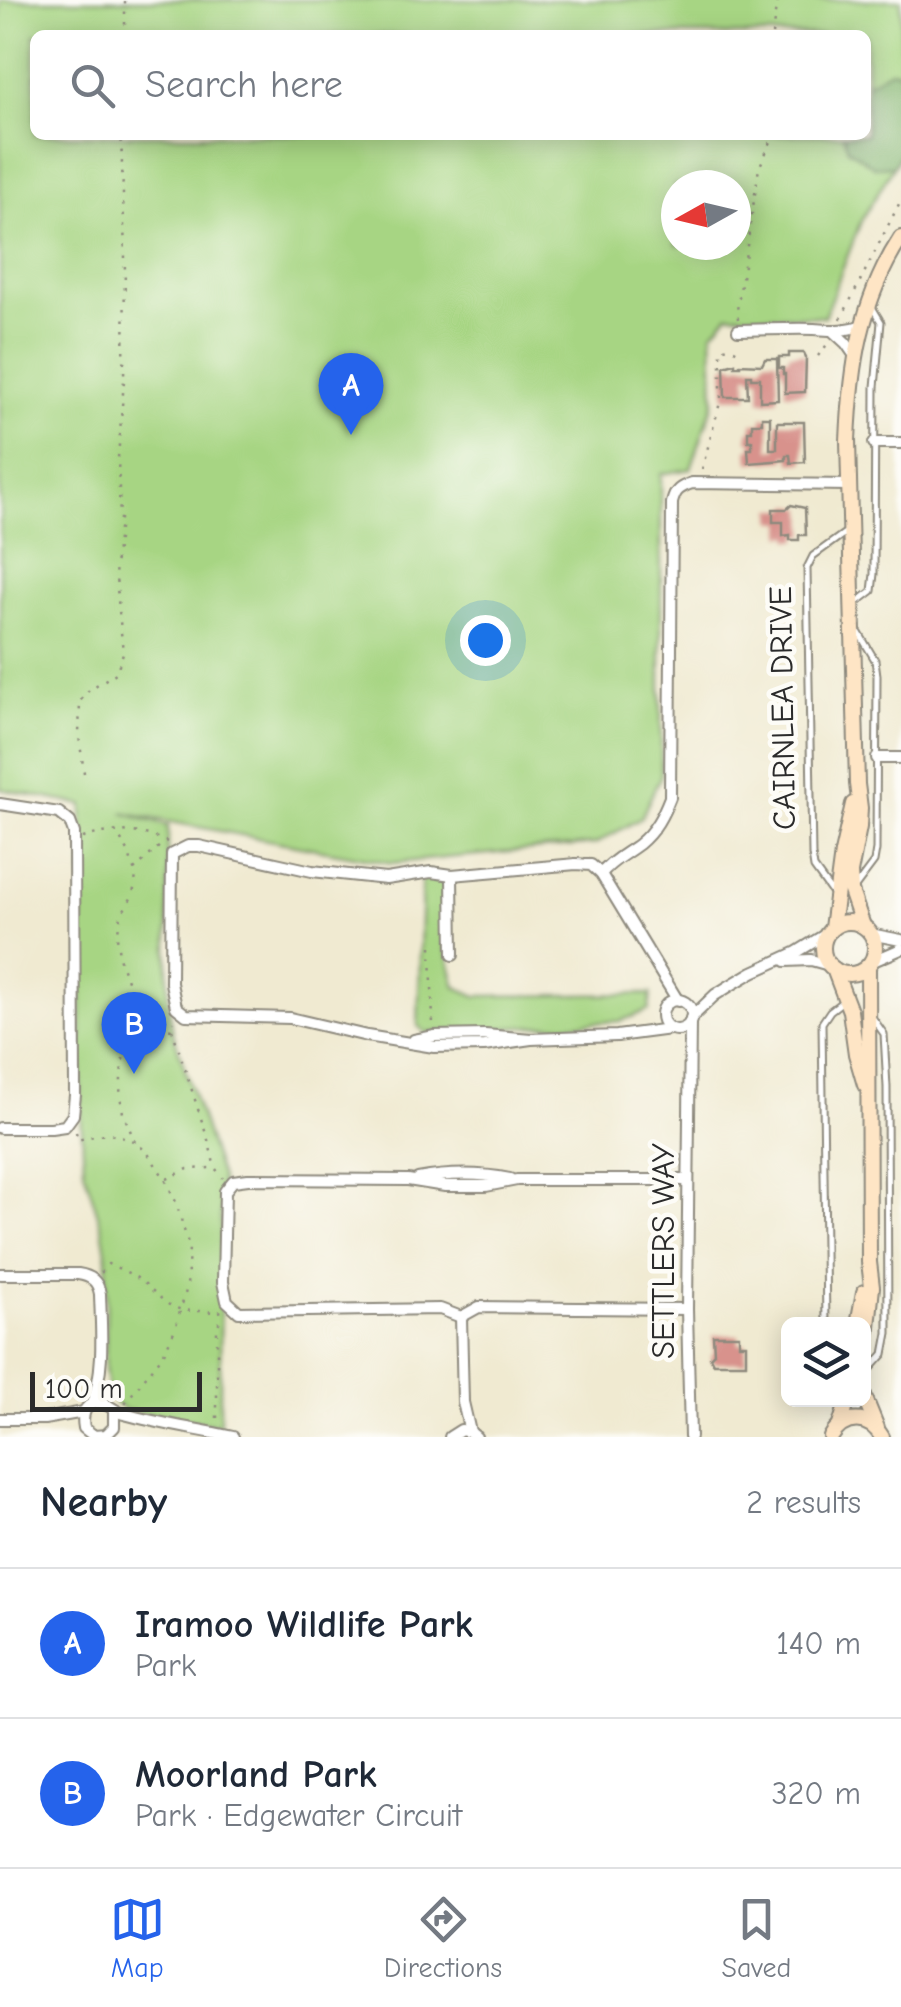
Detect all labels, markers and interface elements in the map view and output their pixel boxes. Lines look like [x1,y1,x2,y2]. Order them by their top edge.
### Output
search box [30,30,871,140]
icon: search [65,58,120,113]
text: Search here [145,63,343,107]
north arrow [661,170,751,260]
pin: A [318,352,384,435]
street label: CAIRNLEA DRIVE [762,586,803,830]
your location [460,615,511,666]
pin: B [102,992,166,1074]
street label: SETTLERS WAY [645,1143,682,1359]
map controls [781,1317,871,1407]
button: layers [781,1317,871,1407]
scale bar [30,1367,202,1412]
text: 100 m [45,1373,123,1405]
text: Nearby [40,1478,167,1527]
text: 2 results [746,1484,861,1521]
text: Iramoo Wildlife Park [135,1603,473,1647]
text: A [64,1625,81,1662]
text: 140 m [776,1625,861,1662]
text: Park [135,1647,196,1684]
text: Moorland Park [135,1753,377,1797]
text: B [63,1775,82,1812]
text: 320 m [771,1775,861,1812]
text: Park · Edgewater Circuit [135,1797,462,1834]
tab: Map [110,1892,165,1984]
tab: Directions [384,1892,502,1984]
tab: Saved [721,1892,791,1984]

